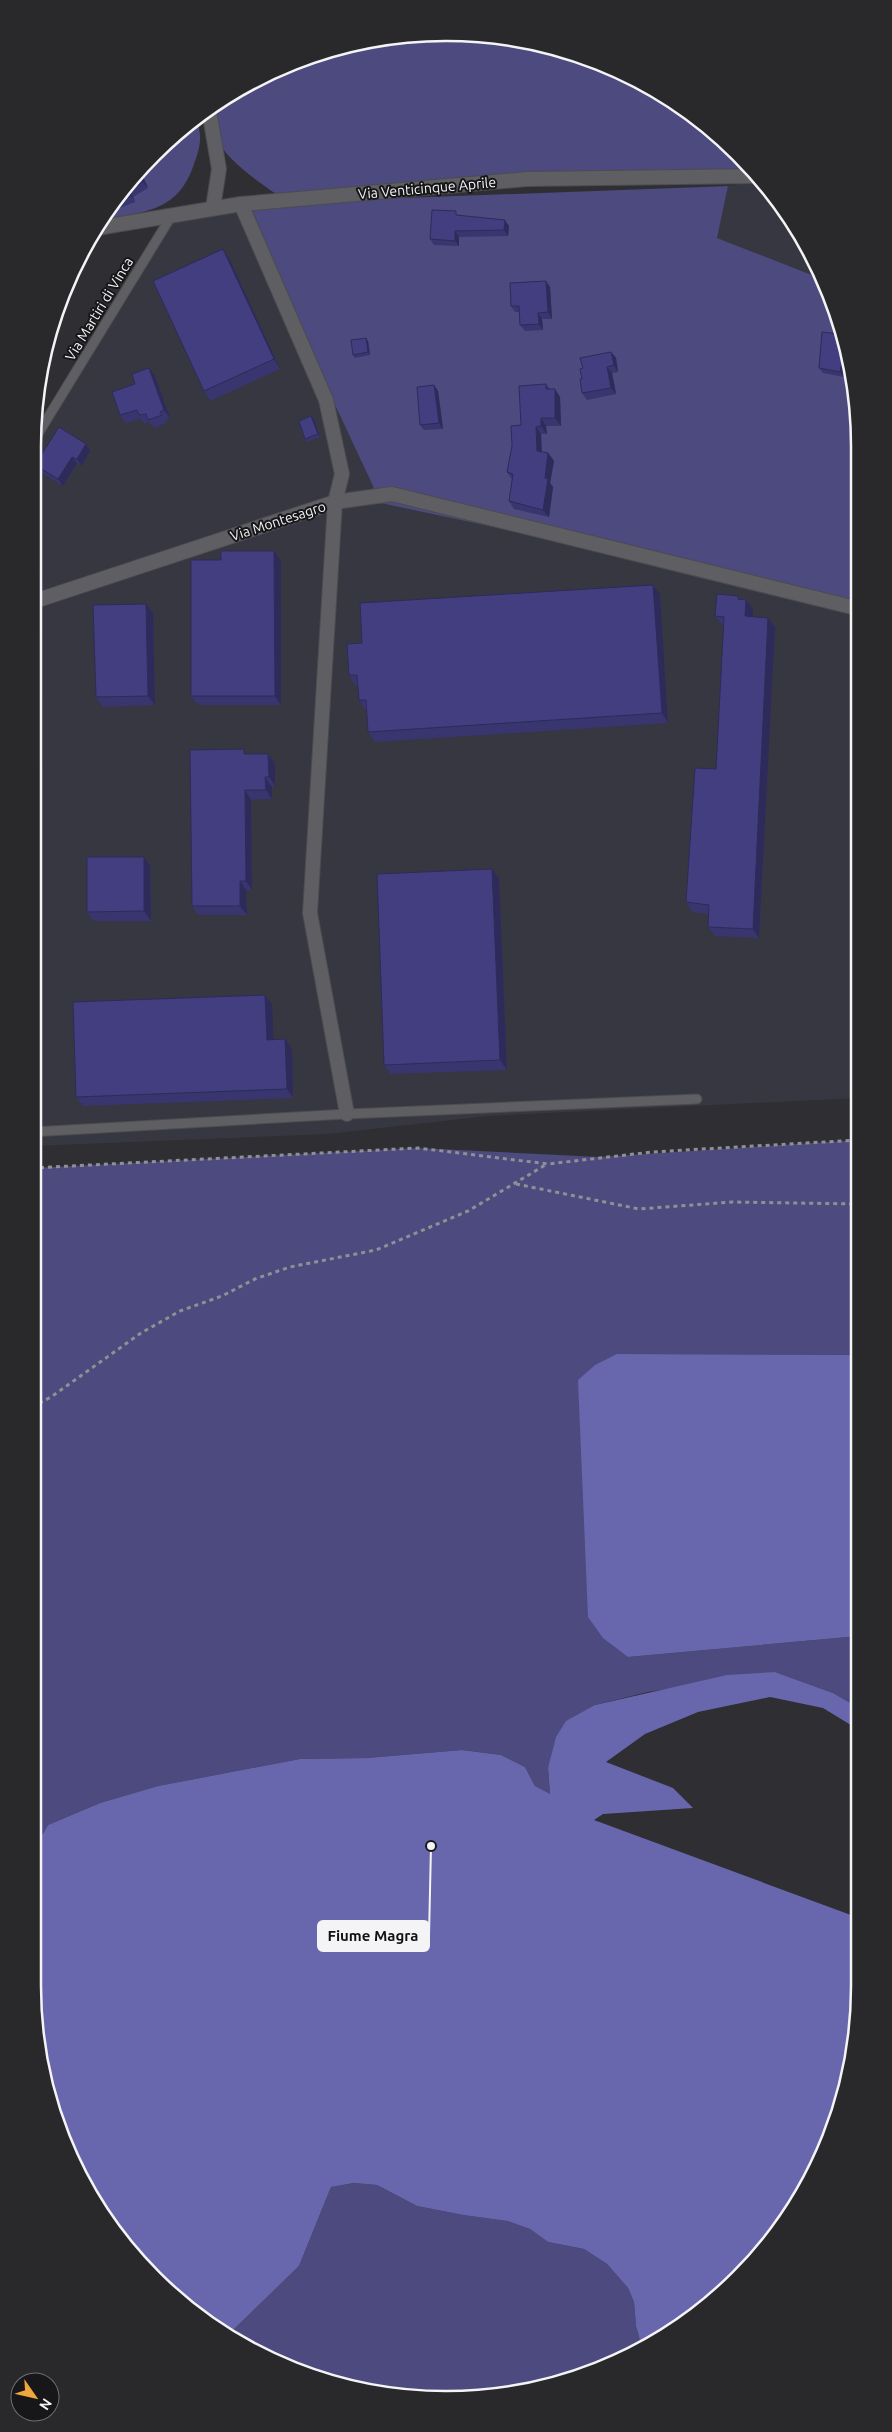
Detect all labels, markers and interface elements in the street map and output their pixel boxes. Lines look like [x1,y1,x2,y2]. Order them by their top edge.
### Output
street label: Via Venticinque Aprile [357,174,497,202]
street label: Via Martiri di Vinca [62,254,136,364]
street label: Via Montesagro [228,498,328,544]
callout: Fiume Magra [318,1921,429,1951]
text: Fiume Magra [327,1927,419,1944]
north arrow [10,2372,60,2422]
text: N [36,2395,55,2413]

